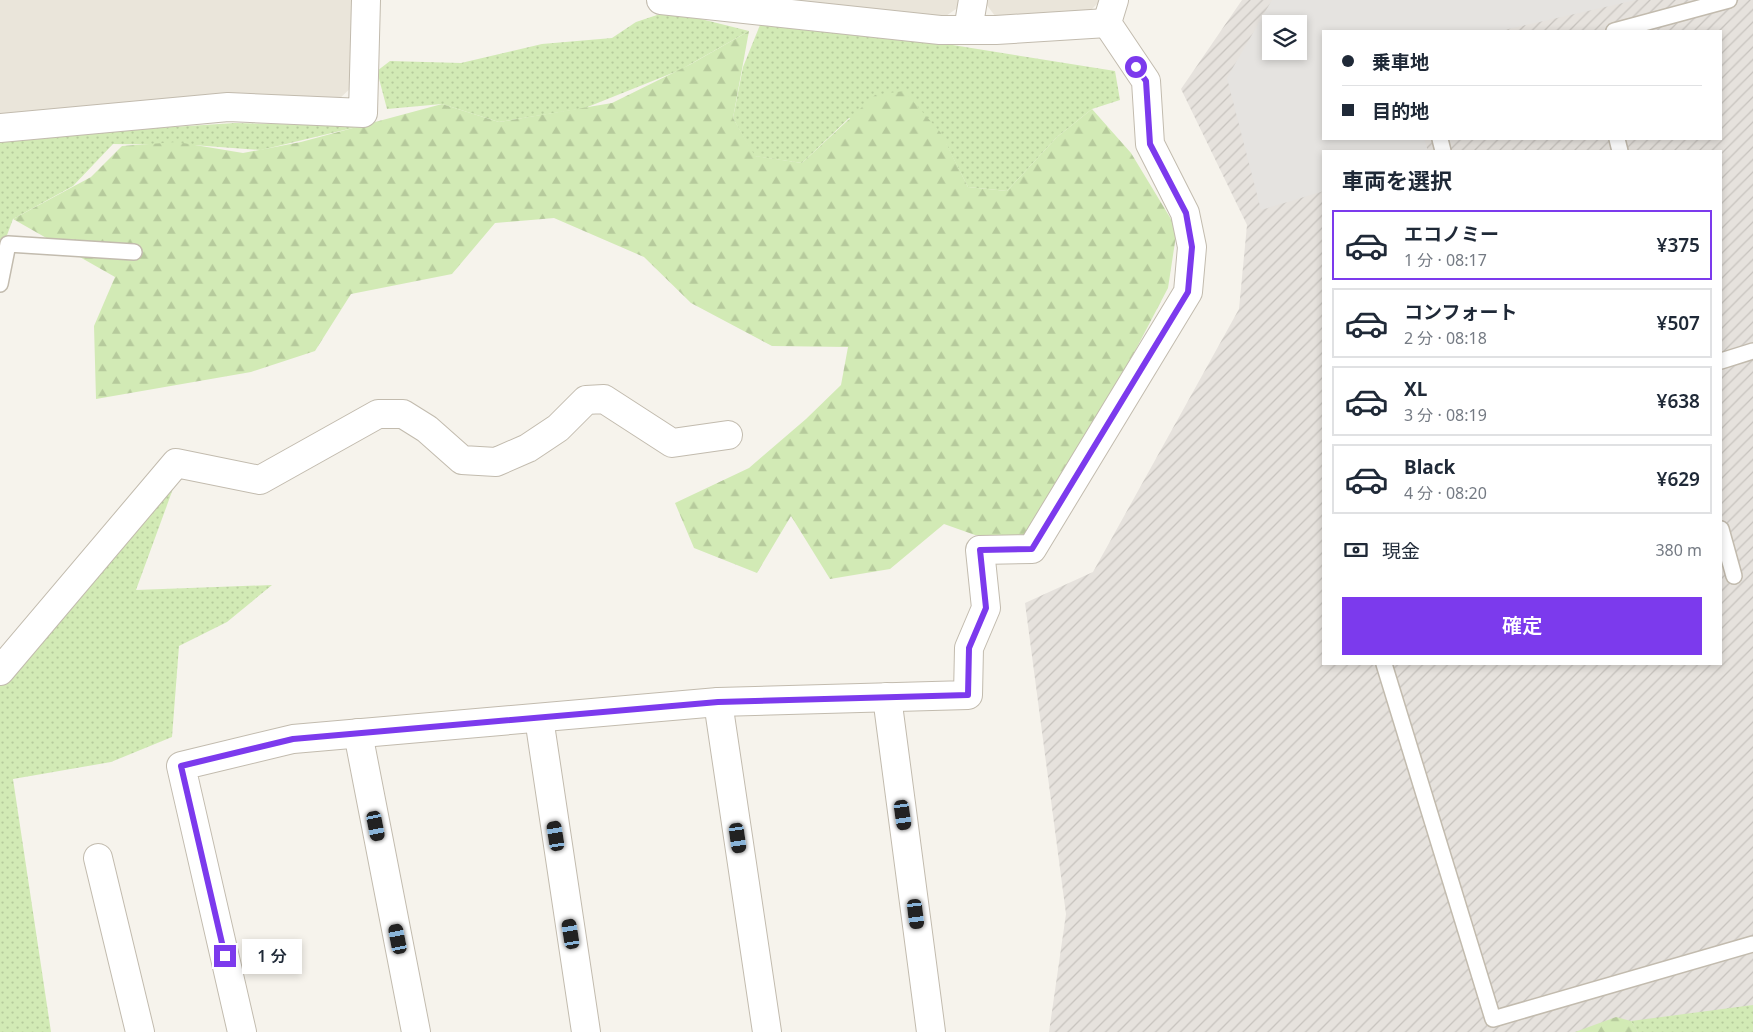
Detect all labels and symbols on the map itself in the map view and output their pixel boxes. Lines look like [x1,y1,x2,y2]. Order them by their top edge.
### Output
route start [1125,56,1147,78]
car [893,799,912,831]
car [365,810,386,842]
car [546,820,565,852]
car [728,822,747,854]
car [906,898,925,930]
car [561,918,580,950]
car [387,923,408,955]
callout: 1 分 [242,938,302,974]
route end [214,945,236,967]

